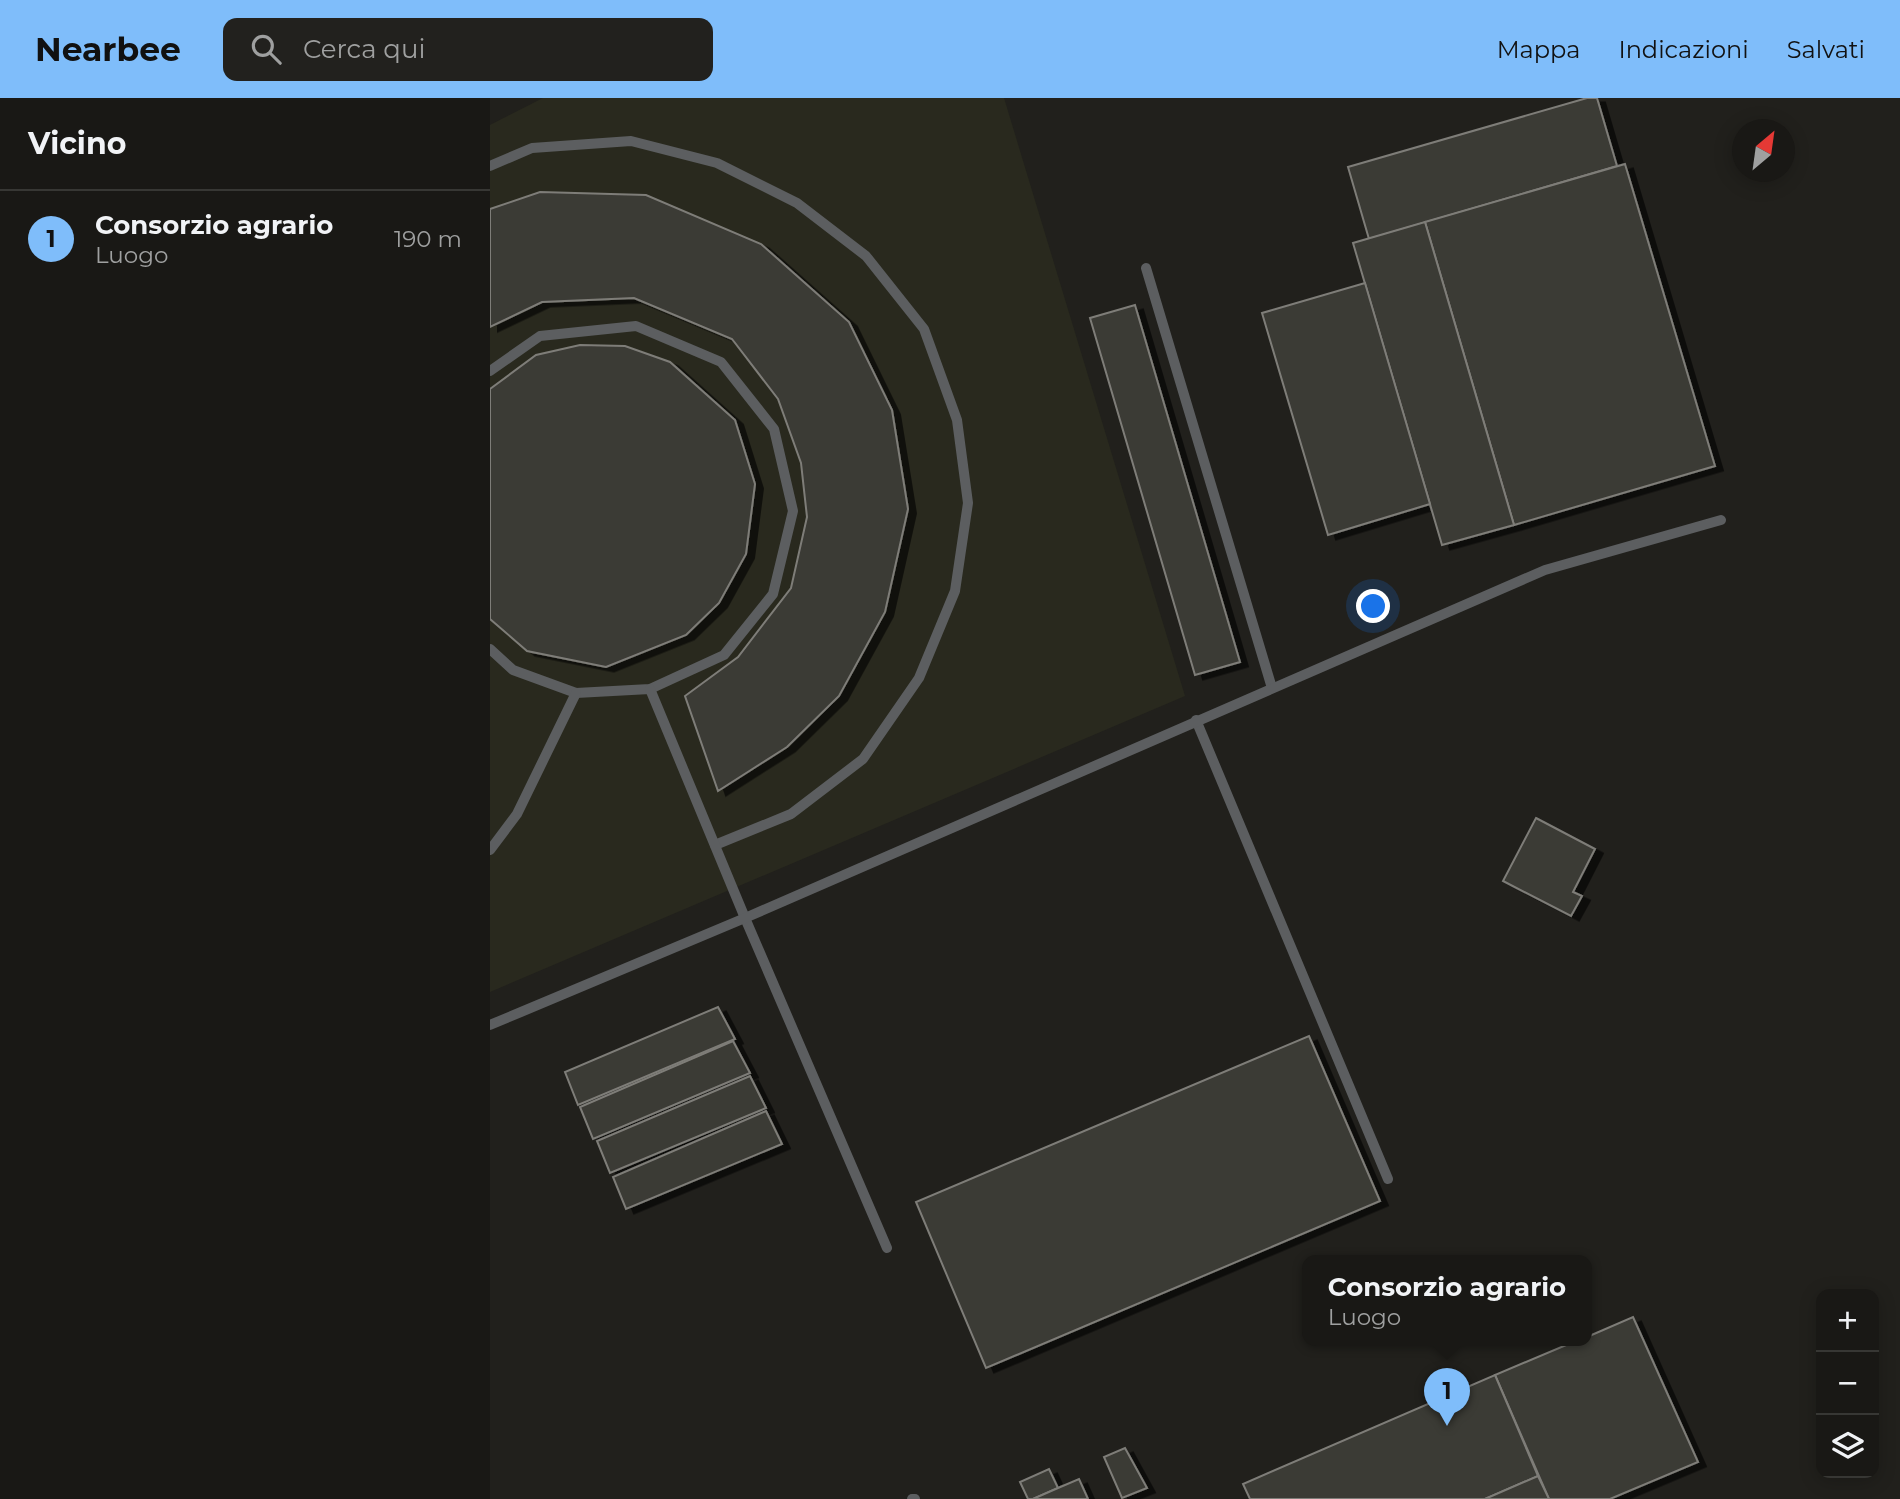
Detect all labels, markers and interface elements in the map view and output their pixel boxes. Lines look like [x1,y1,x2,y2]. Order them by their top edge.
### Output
search box [223,18,713,81]
text: Nearbee [35,29,181,69]
icon: search [247,30,285,68]
text: Cerca qui [303,33,425,65]
text: Mappa [1497,35,1580,64]
text: Indicazioni [1618,35,1749,64]
text: Salvati [1787,35,1865,64]
north arrow [1732,119,1795,182]
text: Vicino [28,125,126,162]
text: Consorzio agrario [95,209,333,241]
text: 1 [46,225,56,253]
text: 190 m [394,225,462,253]
text: Luogo [95,241,168,269]
your location [1356,589,1390,623]
popup [1302,1255,1592,1346]
text: Consorzio agrario [1328,1271,1566,1303]
map controls [1816,1289,1879,1478]
button: + [1816,1289,1879,1352]
text: Luogo [1328,1303,1401,1331]
button: − [1816,1352,1879,1415]
pin: 1 [1424,1368,1470,1426]
button: layers [1816,1415,1879,1478]

